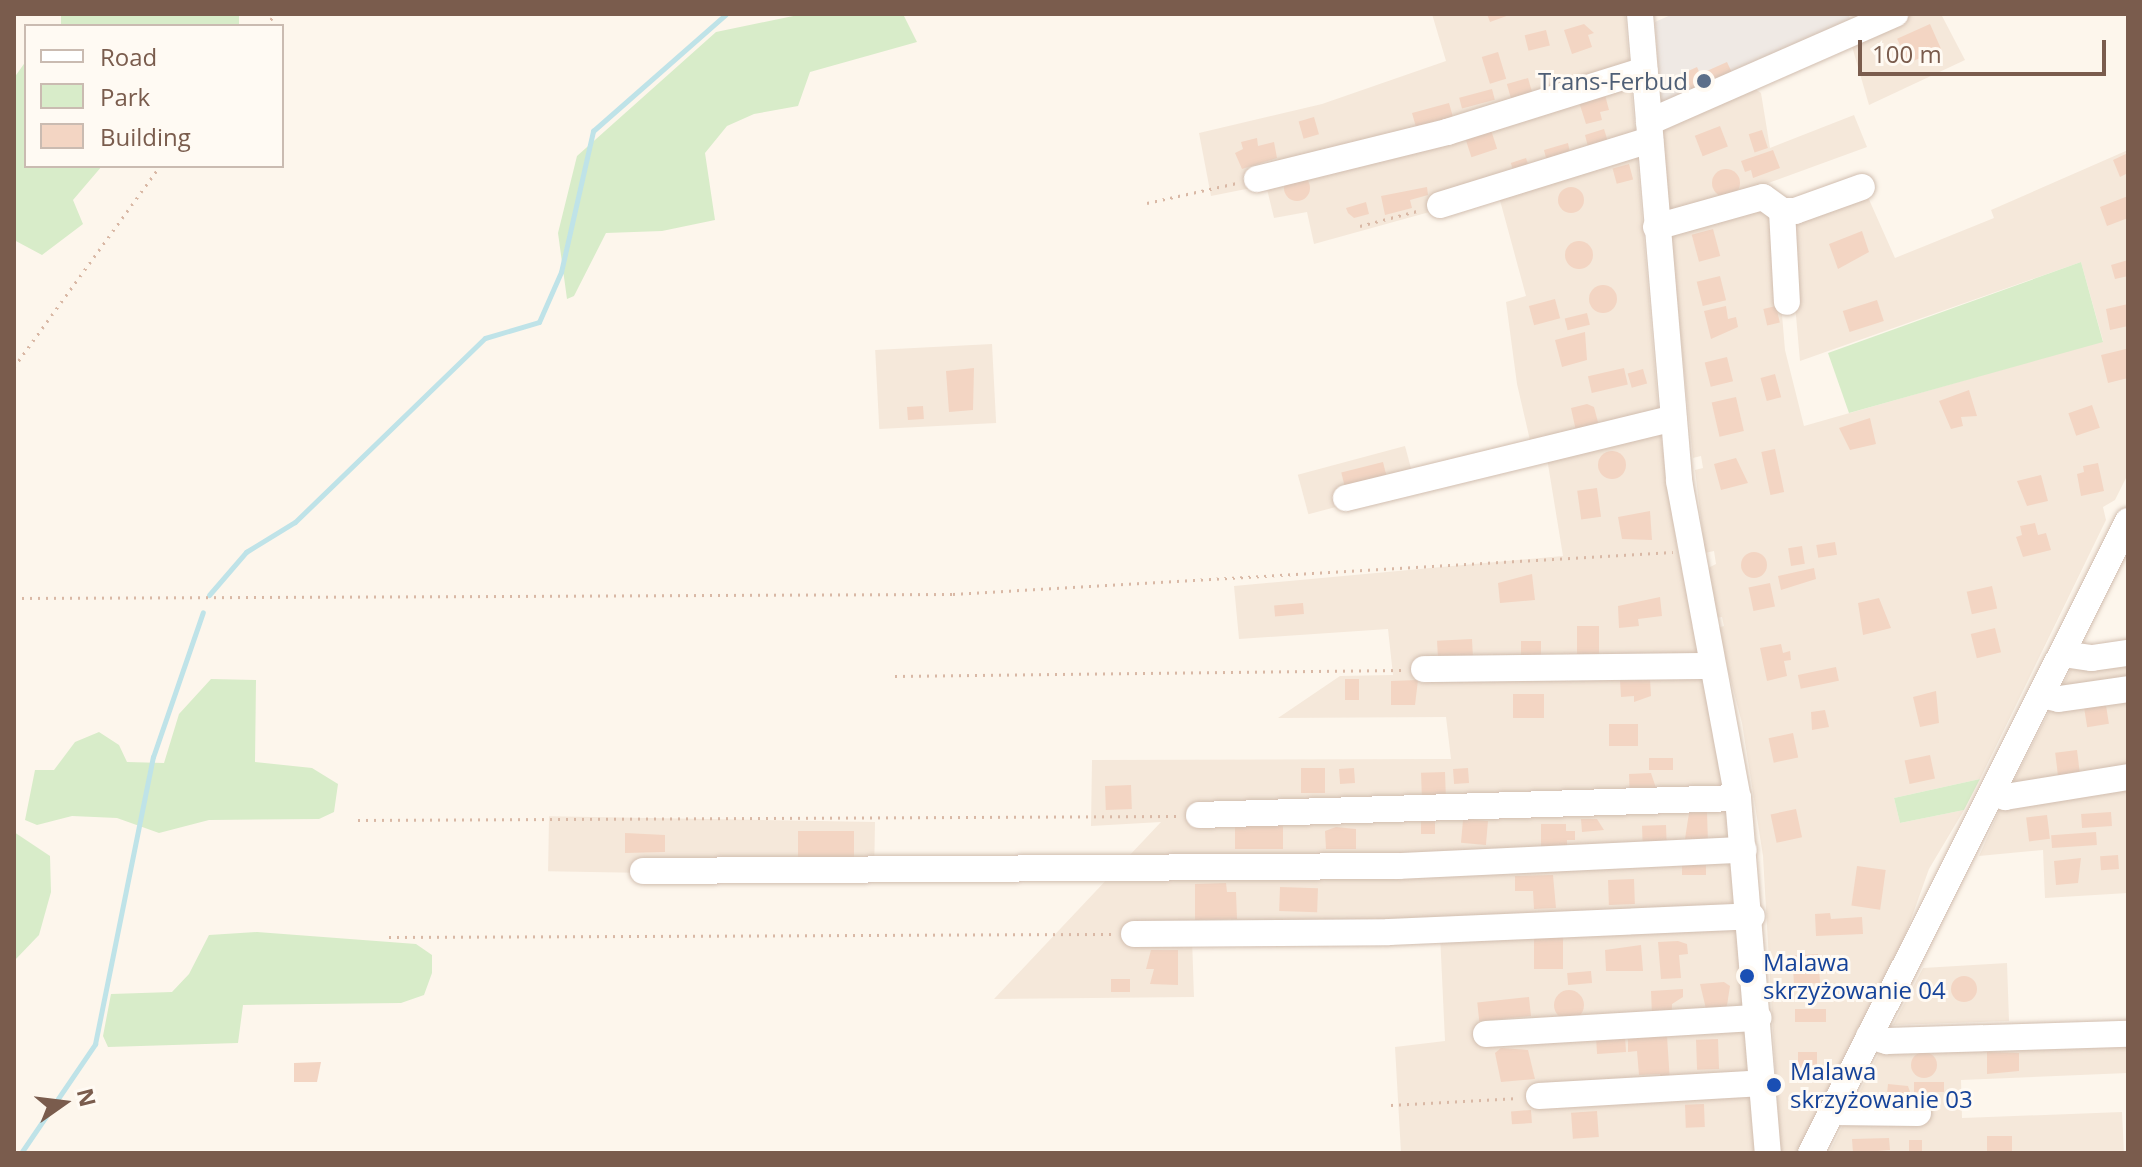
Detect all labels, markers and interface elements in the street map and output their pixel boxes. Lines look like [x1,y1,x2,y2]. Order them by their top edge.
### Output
legend [24,24,284,168]
scale bar [1862,24,2110,74]
text: 100 m [1872,37,1942,70]
text: Road [100,40,157,73]
place label: Trans-Ferbud [1538,67,1688,95]
marker: Trans-Ferbud [1695,72,1713,90]
text: Park [100,80,150,113]
text: Building [100,120,191,153]
place label: Malawa skrzyżowanie 04 [1763,948,1946,1004]
marker: Malawa skrzyżowanie 04 [1738,967,1756,985]
place label: Malawa skrzyżowanie 03 [1790,1057,1973,1113]
north arrow [24,1063,104,1143]
marker: Malawa skrzyżowanie 03 [1765,1076,1783,1094]
text: N [71,1085,104,1109]

